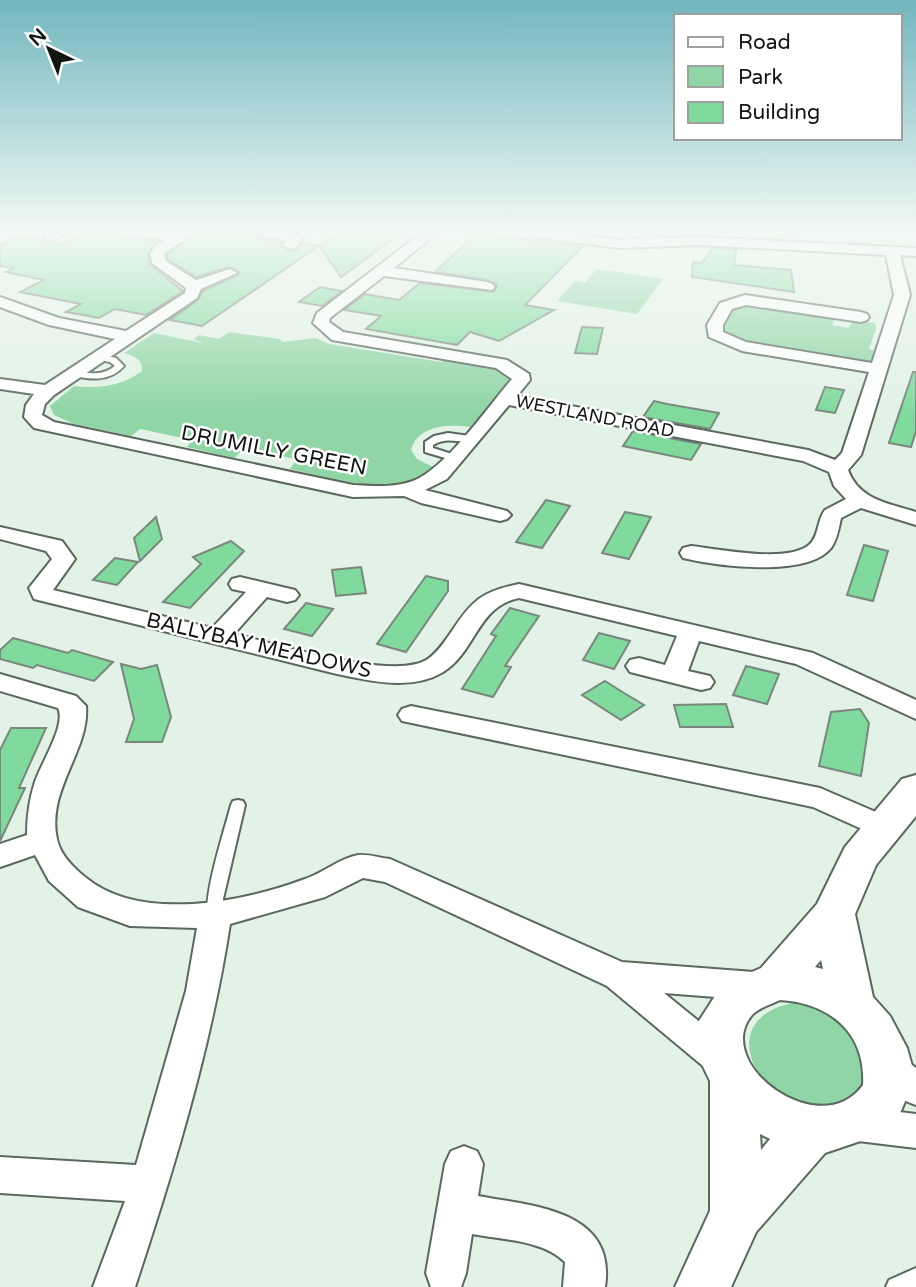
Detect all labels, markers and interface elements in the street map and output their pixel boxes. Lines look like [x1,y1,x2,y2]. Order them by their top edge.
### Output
north arrow [14,14,84,84]
legend [674,14,902,140]
text: N [25,24,51,51]
text: Road [738,30,791,55]
text: Park [738,65,783,90]
text: Building [738,100,820,125]
street label: WESTLAND ROAD [514,390,676,442]
street label: DRUMILLY GREEN [179,420,369,481]
street label: BALLYBAY MEADOWS [144,607,374,684]

